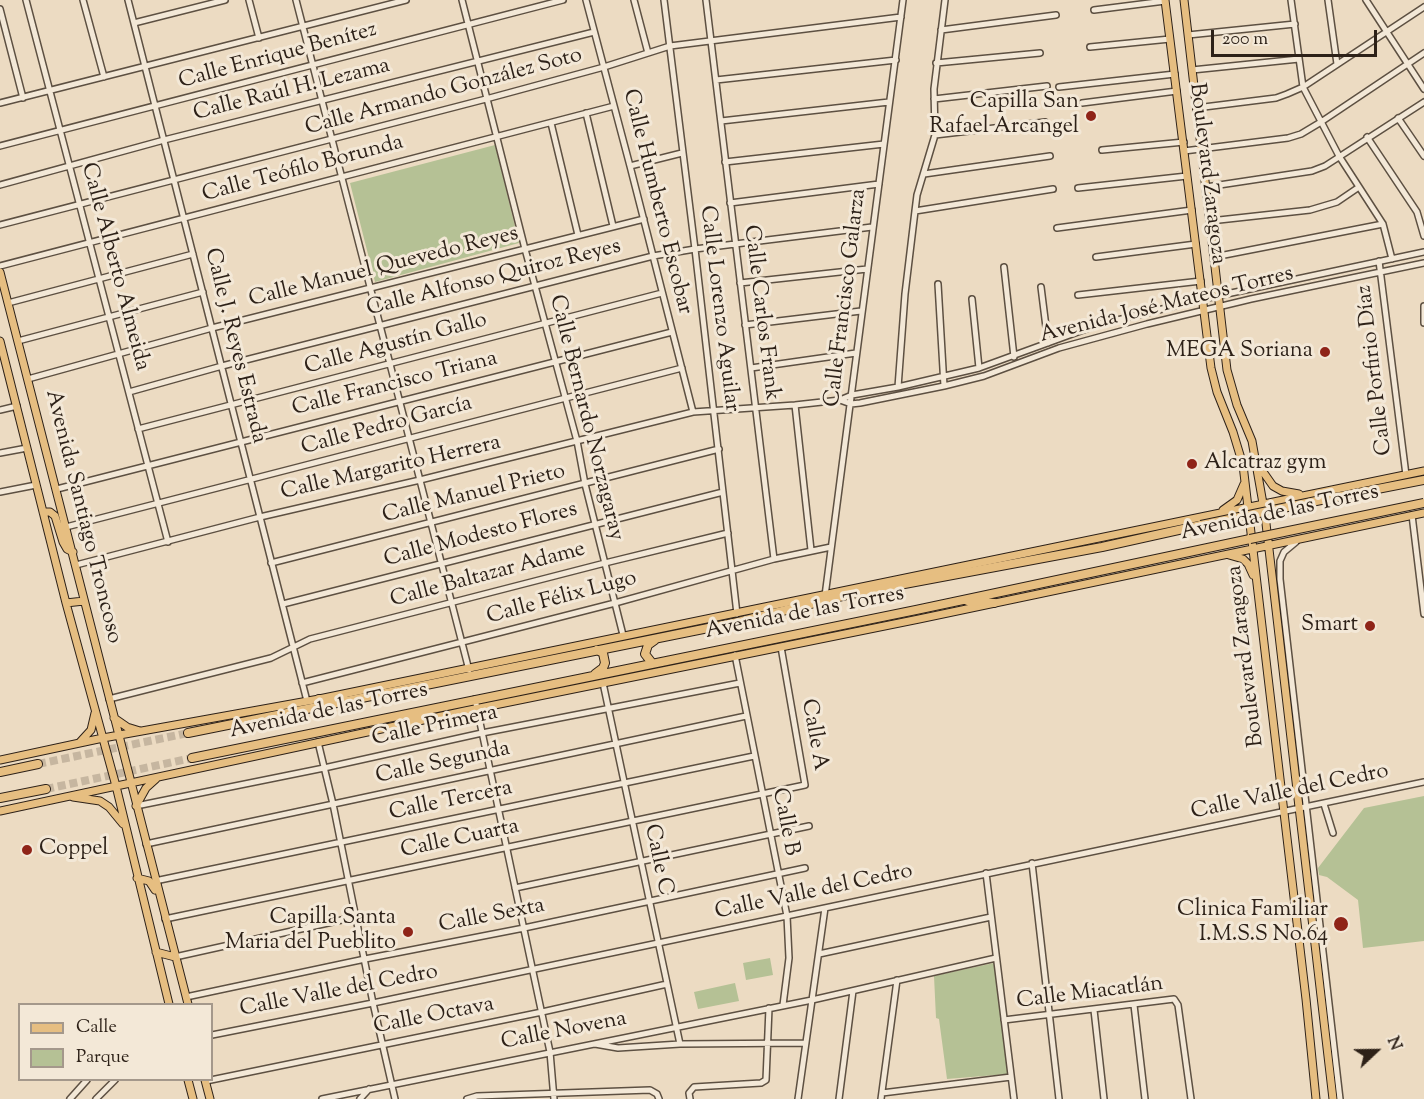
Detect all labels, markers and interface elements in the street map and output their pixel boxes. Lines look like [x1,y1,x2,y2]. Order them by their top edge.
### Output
street label: Calle Enrique Benítez [176,18,380,96]
scale bar [1214,18,1380,56]
text: 200 m [1222,27,1268,53]
street label: Calle Armando González Soto [303,43,585,143]
street label: Calle Raúl H. Lezama [191,54,393,128]
street label: Boulevard Zaragoza [1182,82,1230,266]
street label: Calle Humberto Escobar [615,87,697,317]
place label: Capilla San Rafael Arcangel [929,90,1079,142]
marker: Capilla San Rafael Arcangel [1084,109,1098,123]
street label: Calle Teófilo Borunda [200,130,406,210]
street label: Calle Alberto Almeida [74,160,154,374]
street label: Calle Francisco Galarza [820,187,874,409]
street label: Calle Lorenzo Aguilar [692,204,744,414]
street label: Calle Manuel Quevedo Reyes [246,222,522,314]
street label: Calle Carlos Frank [736,224,784,402]
street label: Calle Alfonso Quiroz Reyes [364,235,624,323]
street label: Calle J. Reyes Estrada [197,246,271,446]
street label: Avenida José Mateos Torres [1037,262,1297,350]
street label: Calle Porfirio Díaz [1352,283,1400,457]
street label: Calle Bernardo Norzagaray [542,292,628,544]
street label: Calle Agustín Gallo [302,308,490,382]
place label: MEGA Soriana [1166,339,1313,365]
marker: MEGA Soriana [1318,345,1332,359]
street label: Calle Francisco Triana [290,347,500,423]
street label: Avenida Santiago Troncoso [38,387,126,647]
street label: Calle Pedro García [299,391,475,463]
street label: Calle Margarito Herrera [278,431,504,507]
place label: Alcatraz gym [1204,451,1326,477]
marker: Alcatraz gym [1185,457,1199,471]
street label: Calle Manuel Prieto [380,460,568,530]
street label: Avenida de las Torres [1179,480,1381,548]
street label: Calle Modesto Flores [381,497,581,575]
street label: Calle Baltazar Adame [388,537,588,615]
street label: Boulevard Zaragoza [1223,564,1271,748]
street label: Calle Félix Lugo [484,566,640,632]
street label: Avenida de las Torres [703,582,907,646]
place label: Smart [1301,613,1358,639]
marker: Smart [1363,619,1377,633]
street label: Avenida de las Torres [228,678,430,746]
street label: Calle A [794,697,832,773]
street label: Calle Primera [370,701,500,753]
street label: Calle Segunda [373,737,513,791]
street label: Calle Valle del Cedro [1189,759,1391,827]
street label: Calle Tercera [387,776,515,828]
street label: Calle B [765,786,803,858]
street label: Calle Cuarta [398,815,522,865]
street label: Calle C [637,822,677,898]
place label: Coppel [39,837,108,863]
marker: Coppel [20,843,34,857]
street label: Calle Valle del Cedro [713,859,915,927]
street label: Calle Sexta [437,894,547,940]
place label: Clinica Familiar I.M.S.S No.64 [1177,898,1328,950]
place label: Capilla Santa Maria del Pueblito [225,906,396,957]
marker: Clinica Familiar I.M.S.S No.64 [1332,915,1350,933]
marker: Capilla Santa Maria del Pueblito [401,925,415,939]
street label: Calle Valle del Cedro [238,960,440,1024]
street label: Calle Miacatlán [1015,972,1165,1016]
street label: Calle Octava [372,992,496,1042]
legend [18,1003,213,1081]
street label: Calle Novena [499,1007,629,1057]
text: Calle [76,1015,117,1041]
north arrow [1346,1021,1406,1081]
text: N [1380,1034,1406,1054]
text: Parque [76,1045,129,1071]

